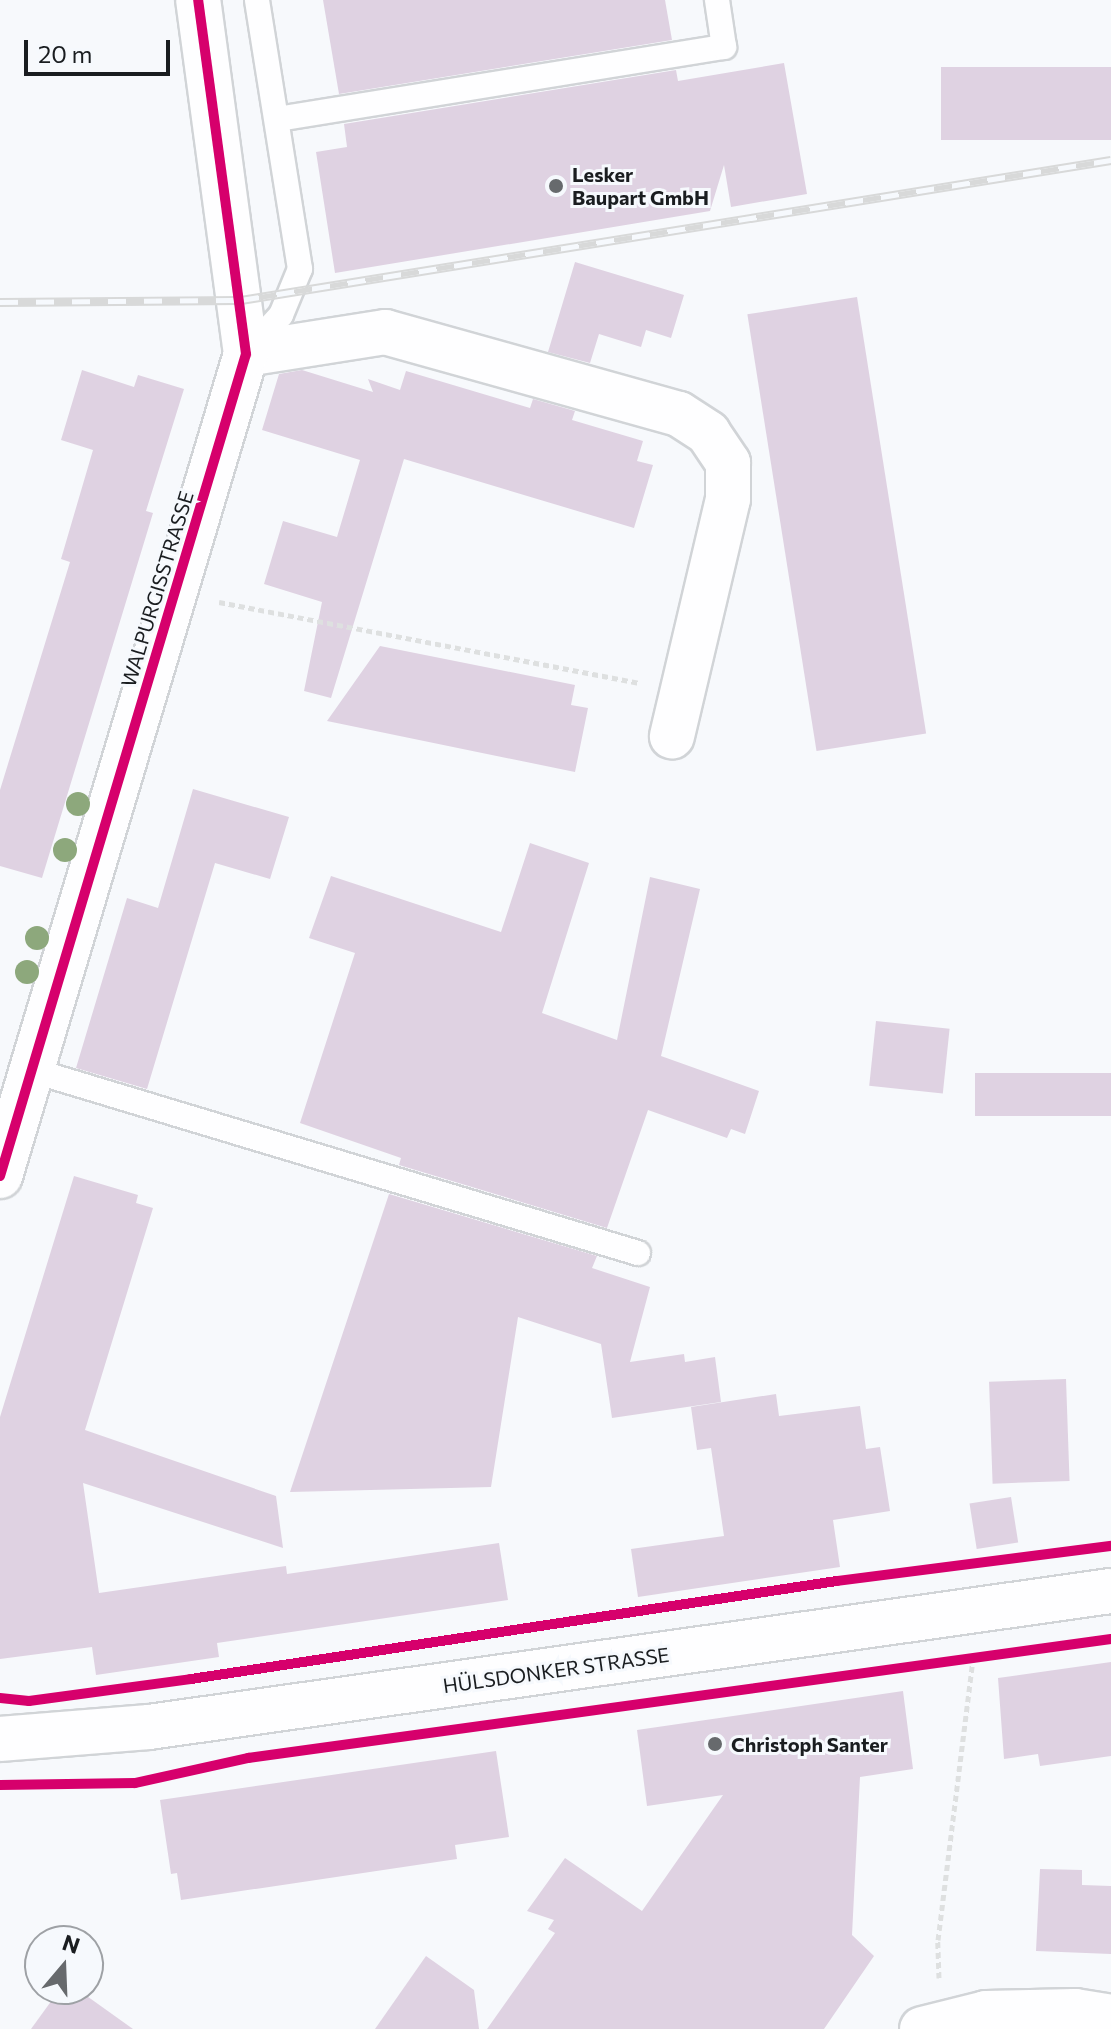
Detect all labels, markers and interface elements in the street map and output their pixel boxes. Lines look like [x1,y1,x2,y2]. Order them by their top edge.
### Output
scale bar [28,24,174,74]
text: 20 m [38,39,92,68]
place label: Lesker Baupart GmbH [572,162,709,209]
marker: Lesker Baupart GmbH [547,177,565,195]
street label: WALPURGISSTRASSE [116,488,198,690]
street label: HÜLSDONKER STRASSE [441,1642,671,1698]
place label: Christoph Santer [731,1732,888,1756]
marker: Christoph Santer [706,1735,724,1753]
north arrow [24,1925,104,2005]
text: N [59,1928,84,1959]

